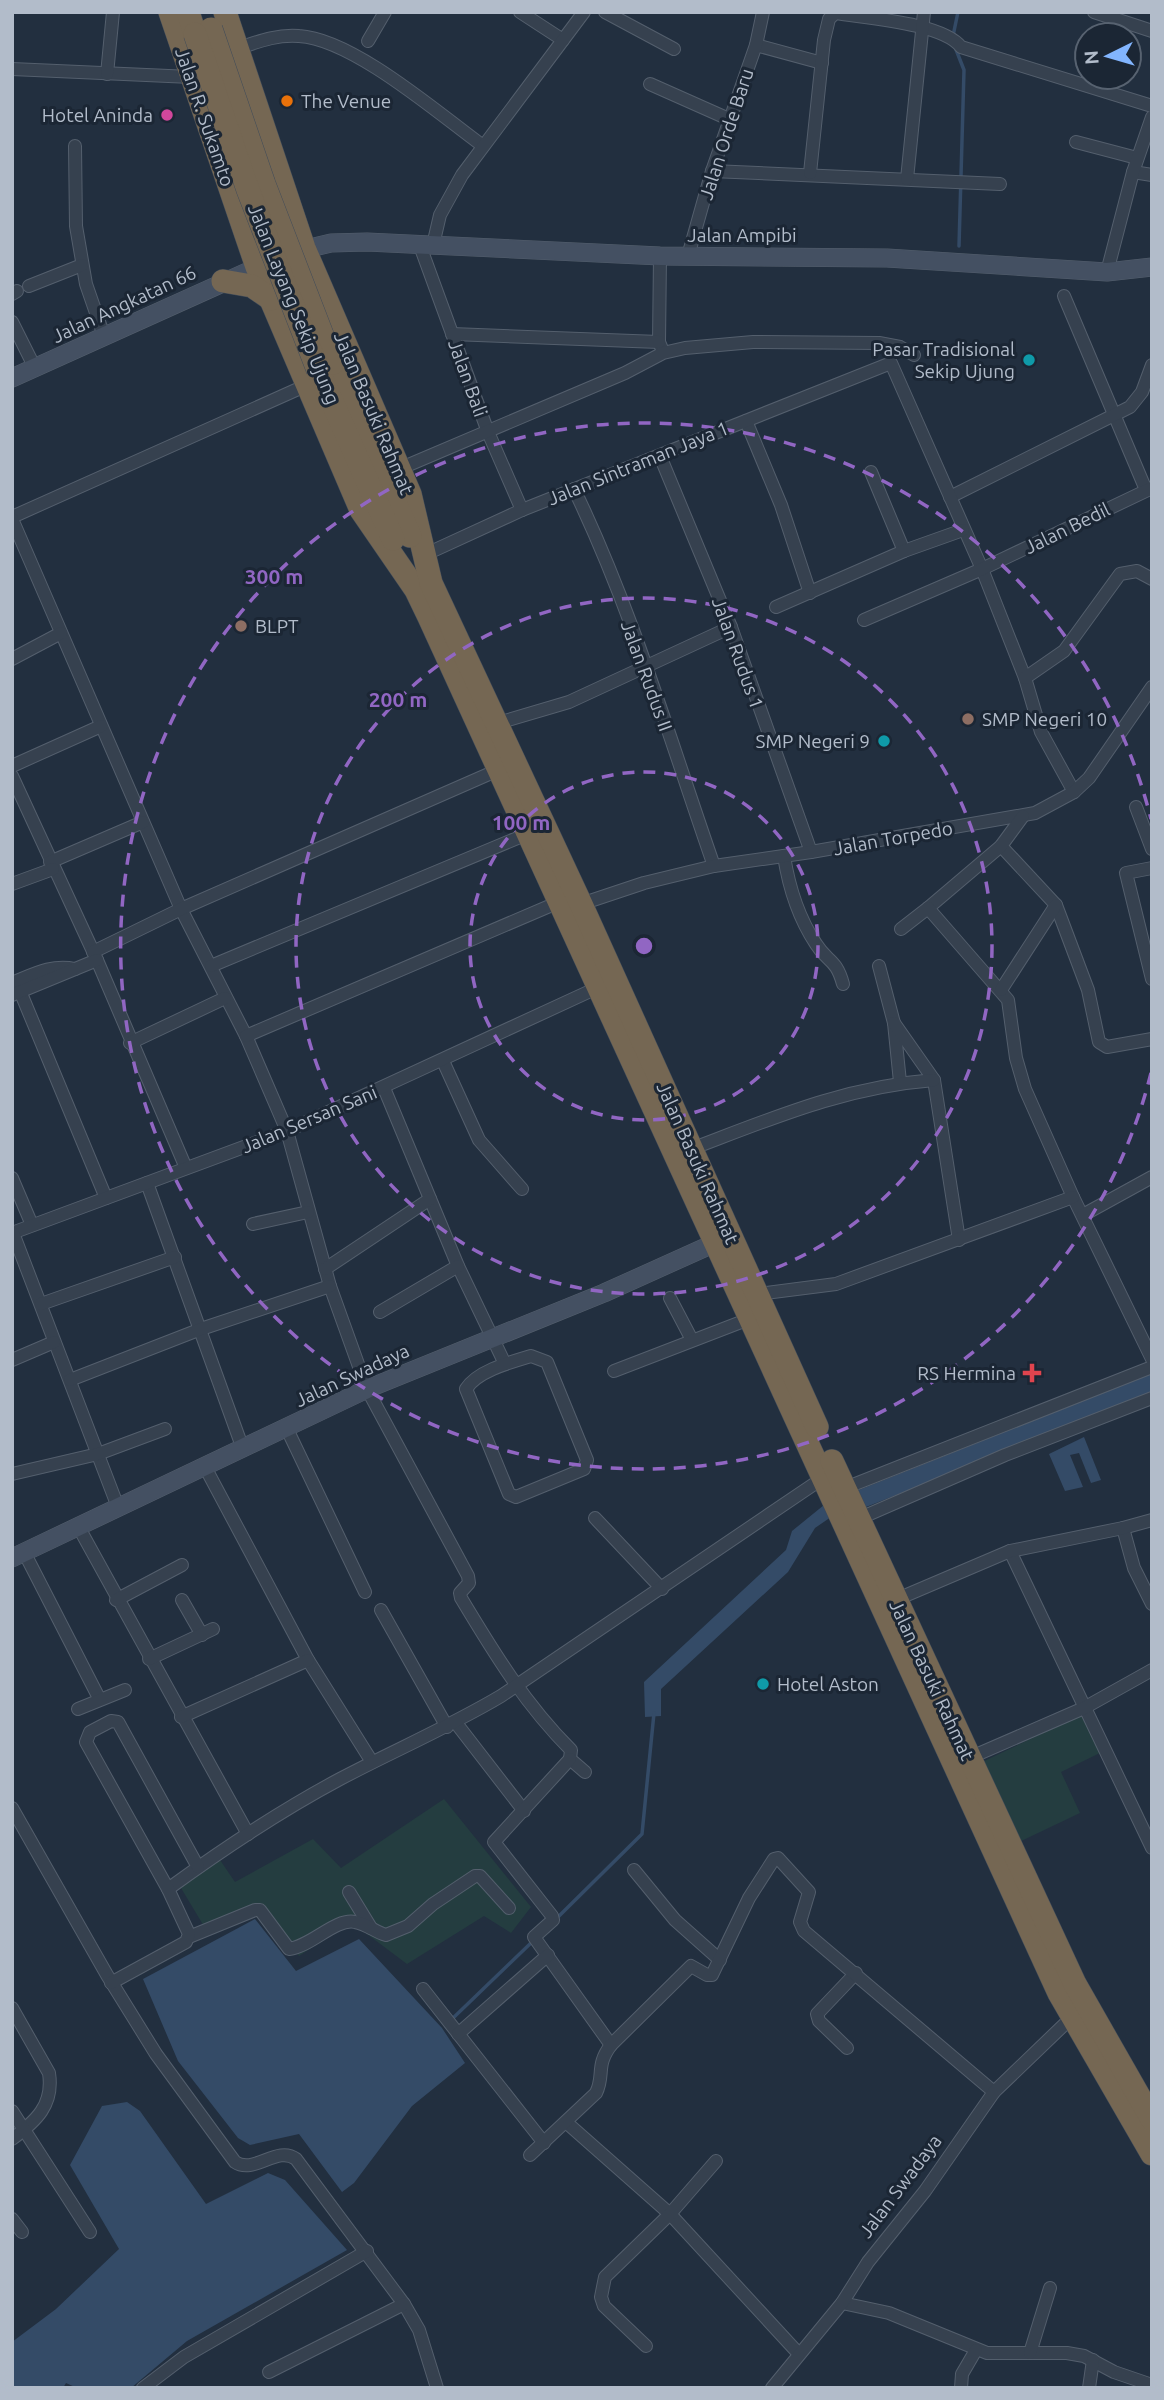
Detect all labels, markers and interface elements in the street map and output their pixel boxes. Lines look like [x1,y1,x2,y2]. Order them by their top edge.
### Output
north arrow [1073,21,1143,91]
street label: Jalan R. Sukamto [171,45,239,189]
text: N [1079,49,1103,66]
street label: Jalan Orde Baru [694,66,758,202]
place label: The Venue [301,90,391,112]
marker: The Venue [279,93,295,109]
place label: Hotel Aninda [42,104,153,126]
marker: Hotel Aninda [159,107,175,123]
street label: Jalan Layang Sekip Ujung [244,201,344,407]
street label: Jalan Ampibi [687,224,797,246]
street label: Jalan Angkatan 66 [48,261,200,347]
street label: Jalan Basuki Rahmat [330,328,418,498]
street label: Jalan Bali [444,336,492,420]
place label: Pasar Tradisional Sekip Ujung [872,338,1015,382]
marker: Pasar Tradisional Sekip Ujung [1021,352,1037,368]
street label: Jalan Sintraman Jaya 1 [544,417,732,509]
street label: Jalan Bedil [1021,498,1113,558]
text: 300 m [245,564,303,588]
street label: Jalan Rudus 1 [708,594,768,712]
place label: BLPT [255,615,299,637]
marker: BLPT [233,618,249,634]
street label: Jalan Rudus II [617,618,677,734]
text: 200 m [369,687,427,711]
place label: SMP Negeri 10 [982,708,1107,730]
marker: SMP Negeri 10 [960,711,976,727]
place label: SMP Negeri 9 [755,730,870,752]
marker: SMP Negeri 9 [876,733,892,749]
text: 100 m [492,810,550,834]
street label: Jalan Torpedo [832,817,954,859]
centre of rings [632,934,656,958]
street label: Jalan Basuki Rahmat [652,1079,744,1248]
street label: Jalan Sersan Sani [238,1081,380,1157]
street label: Jalan Swadaya [291,1339,413,1411]
place label: RS Hermina [917,1362,1016,1384]
marker: RS Hermina [1022,1363,1042,1383]
street label: Jalan Basuki Rahmat [885,1596,979,1764]
place label: Hotel Aston [777,1673,879,1695]
marker: Hotel Aston [755,1676,771,1692]
street label: Jalan Swadaya [854,2130,946,2242]

